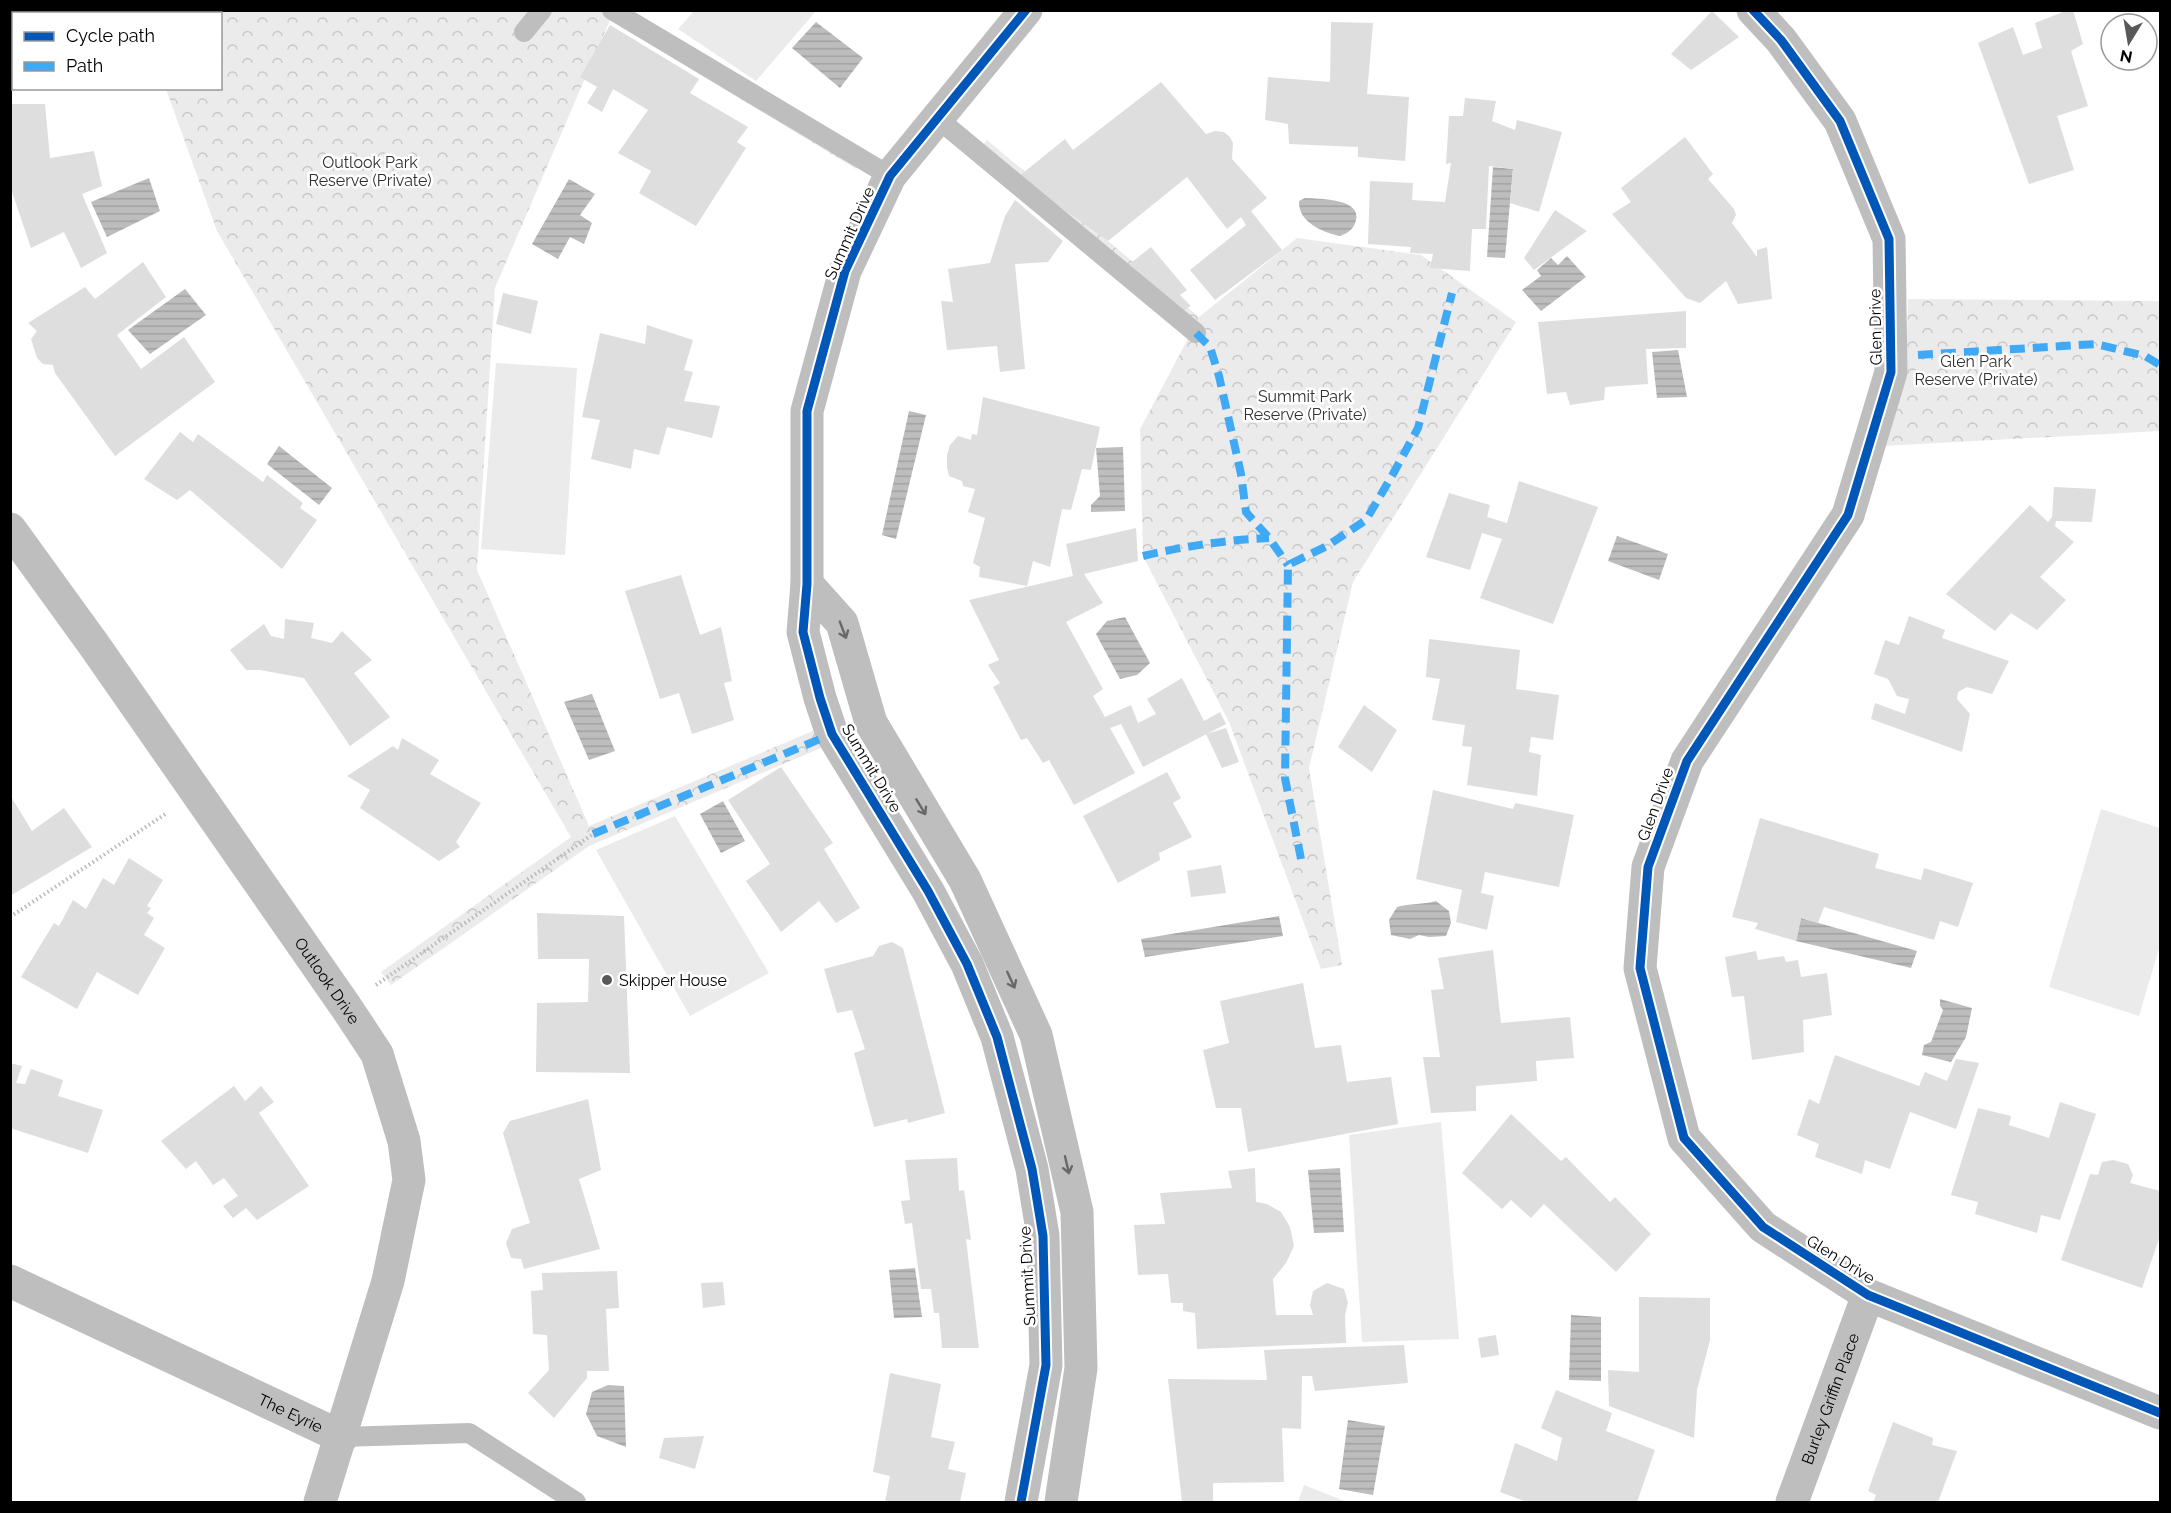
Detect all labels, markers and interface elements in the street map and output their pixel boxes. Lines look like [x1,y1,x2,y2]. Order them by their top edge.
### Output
legend [12,12,222,90]
north arrow [2099,12,2159,72]
text: Cycle path [66,25,155,46]
text: N [2118,46,2134,67]
text: Path [66,55,103,76]
park label: Outlook Park Reserve (Private) [308,153,432,190]
street label: Summit Drive [820,184,878,283]
street label: Glen Drive [1865,288,1886,366]
park label: Glen Park Reserve (Private) [1914,352,2038,389]
park label: Summit Park Reserve (Private) [1243,387,1367,424]
one-way arrow [838,620,849,638]
street label: Summit Drive [838,721,905,816]
street label: Glen Drive [1633,765,1678,844]
one-way arrow [915,798,927,815]
street label: Outlook Drive [290,934,364,1028]
one-way arrow [1005,970,1017,988]
place label: Skipper House [619,971,727,990]
marker: Skipper House [600,973,614,987]
one-way arrow [1061,1156,1073,1175]
street label: Summit Drive [1015,1226,1040,1326]
street label: Glen Drive [1803,1231,1878,1288]
street label: Burley Griffin Place [1798,1331,1863,1467]
street label: The Eyrie [255,1390,326,1437]

